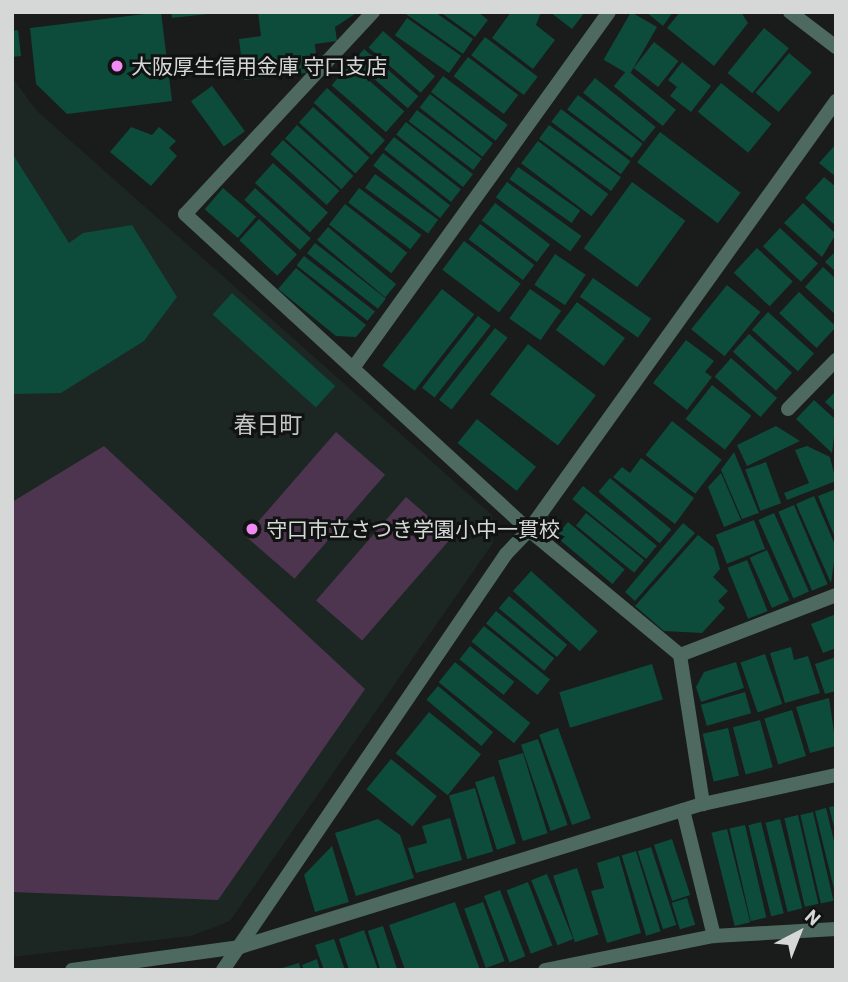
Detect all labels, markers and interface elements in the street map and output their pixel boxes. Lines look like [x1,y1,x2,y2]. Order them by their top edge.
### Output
place label: 大阪厚生信用金庫 守口支店 [131,53,387,79]
marker: 大阪厚生信用金庫 守口支店 [109,58,125,74]
district label: 春日町 [234,410,302,438]
place label: 守口市立さつき学園小中一貫校 [266,516,560,542]
marker: 守口市立さつき学園小中一貫校 [244,521,260,537]
north arrow [764,898,834,968]
text: N [801,904,826,930]

